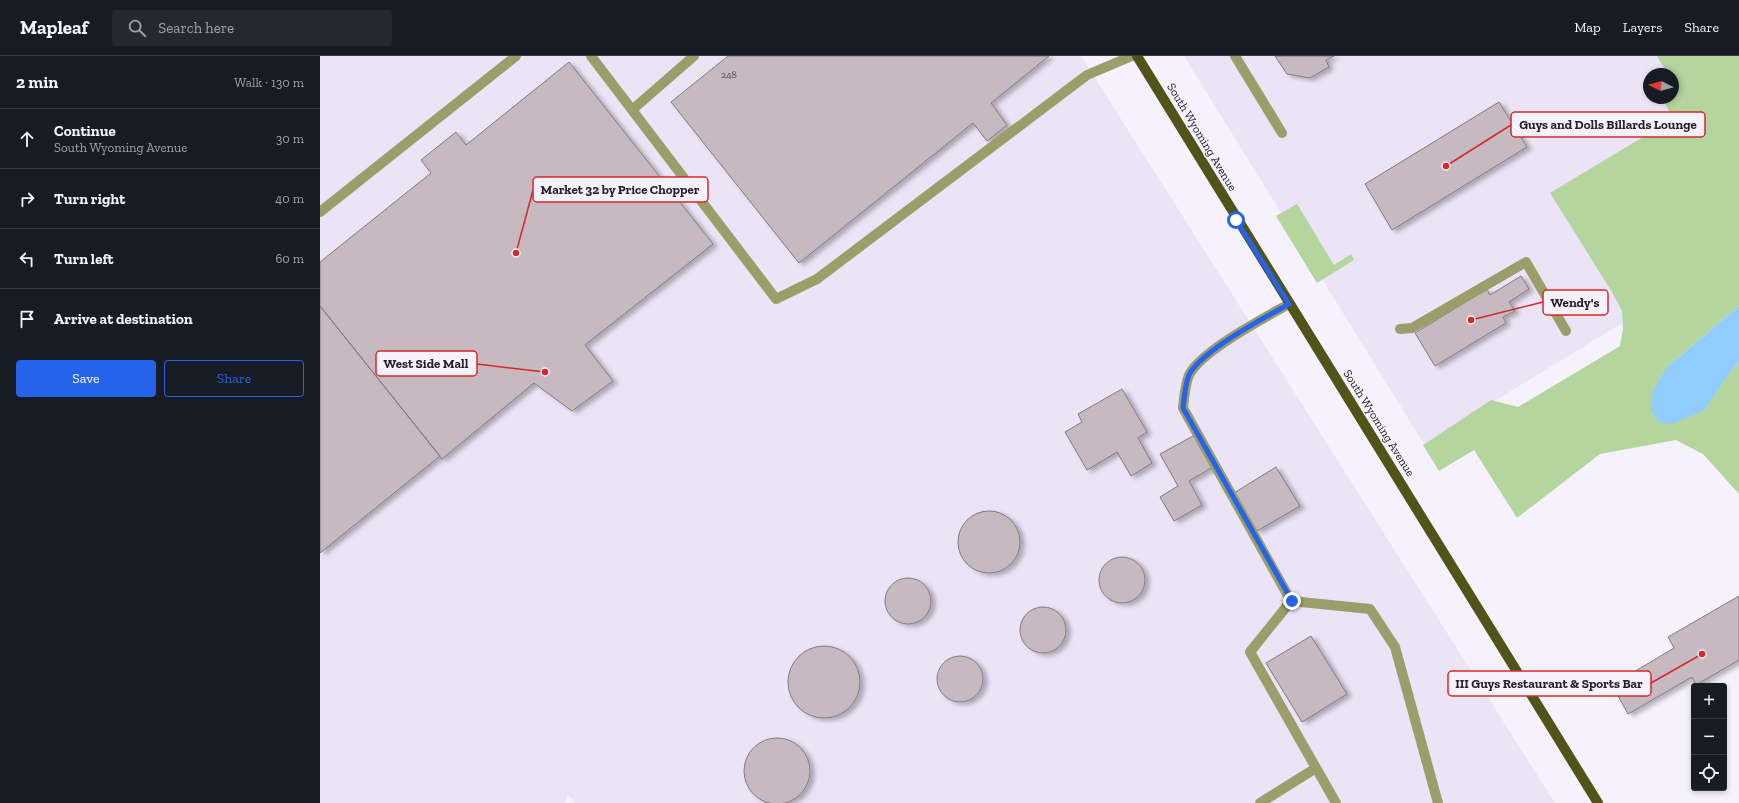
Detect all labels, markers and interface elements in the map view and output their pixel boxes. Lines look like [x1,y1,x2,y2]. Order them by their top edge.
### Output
search box [112,10,392,46]
text: Mapleaf [20,16,88,39]
icon: search [126,17,148,39]
text: Search here [158,19,234,37]
text: Map [1574,19,1601,36]
text: Layers [1623,19,1662,36]
text: Share [1684,19,1719,36]
north arrow [1643,68,1679,104]
house number: 248 [721,69,737,81]
text: 2 min [16,72,58,92]
text: Walk · 130 m [234,75,304,90]
street label: South Wyoming Avenue [1164,81,1240,194]
callout: Guys and Dolls Billards Lounge [1511,112,1705,137]
text: Guys and Dolls Billards Lounge [1519,117,1698,132]
text: Continue [54,122,116,140]
icon: ahead [16,128,38,150]
text: 30 m [276,131,304,146]
text: South Wyoming Avenue [54,140,187,155]
callout: Market 32 by Price Chopper [533,177,708,202]
text: Market 32 by Price Chopper [541,182,700,197]
icon: right [16,188,38,210]
text: Turn right [54,190,125,208]
text: 40 m [275,191,304,206]
route start [1227,211,1245,229]
icon: left [16,248,38,270]
text: Turn left [54,250,114,268]
text: 60 m [275,251,304,266]
callout: Wendy's [1543,290,1608,315]
text: Wendy's [1551,295,1599,310]
icon: arrive [16,308,38,330]
text: Arrive at destination [54,310,193,328]
callout: West Side Mall [376,351,477,376]
text: West Side Mall [384,356,469,371]
button: Save [16,360,156,397]
button: Share [164,360,304,397]
street label: South Wyoming Avenue [1340,367,1418,479]
route end [1283,592,1301,610]
callout: III Guys Restaurant & Sports Bar [1448,671,1651,696]
text: III Guys Restaurant & Sports Bar [1455,676,1643,691]
map controls [1691,683,1727,791]
button: + [1691,683,1727,719]
button: − [1691,719,1727,755]
button: locate [1691,755,1727,791]

